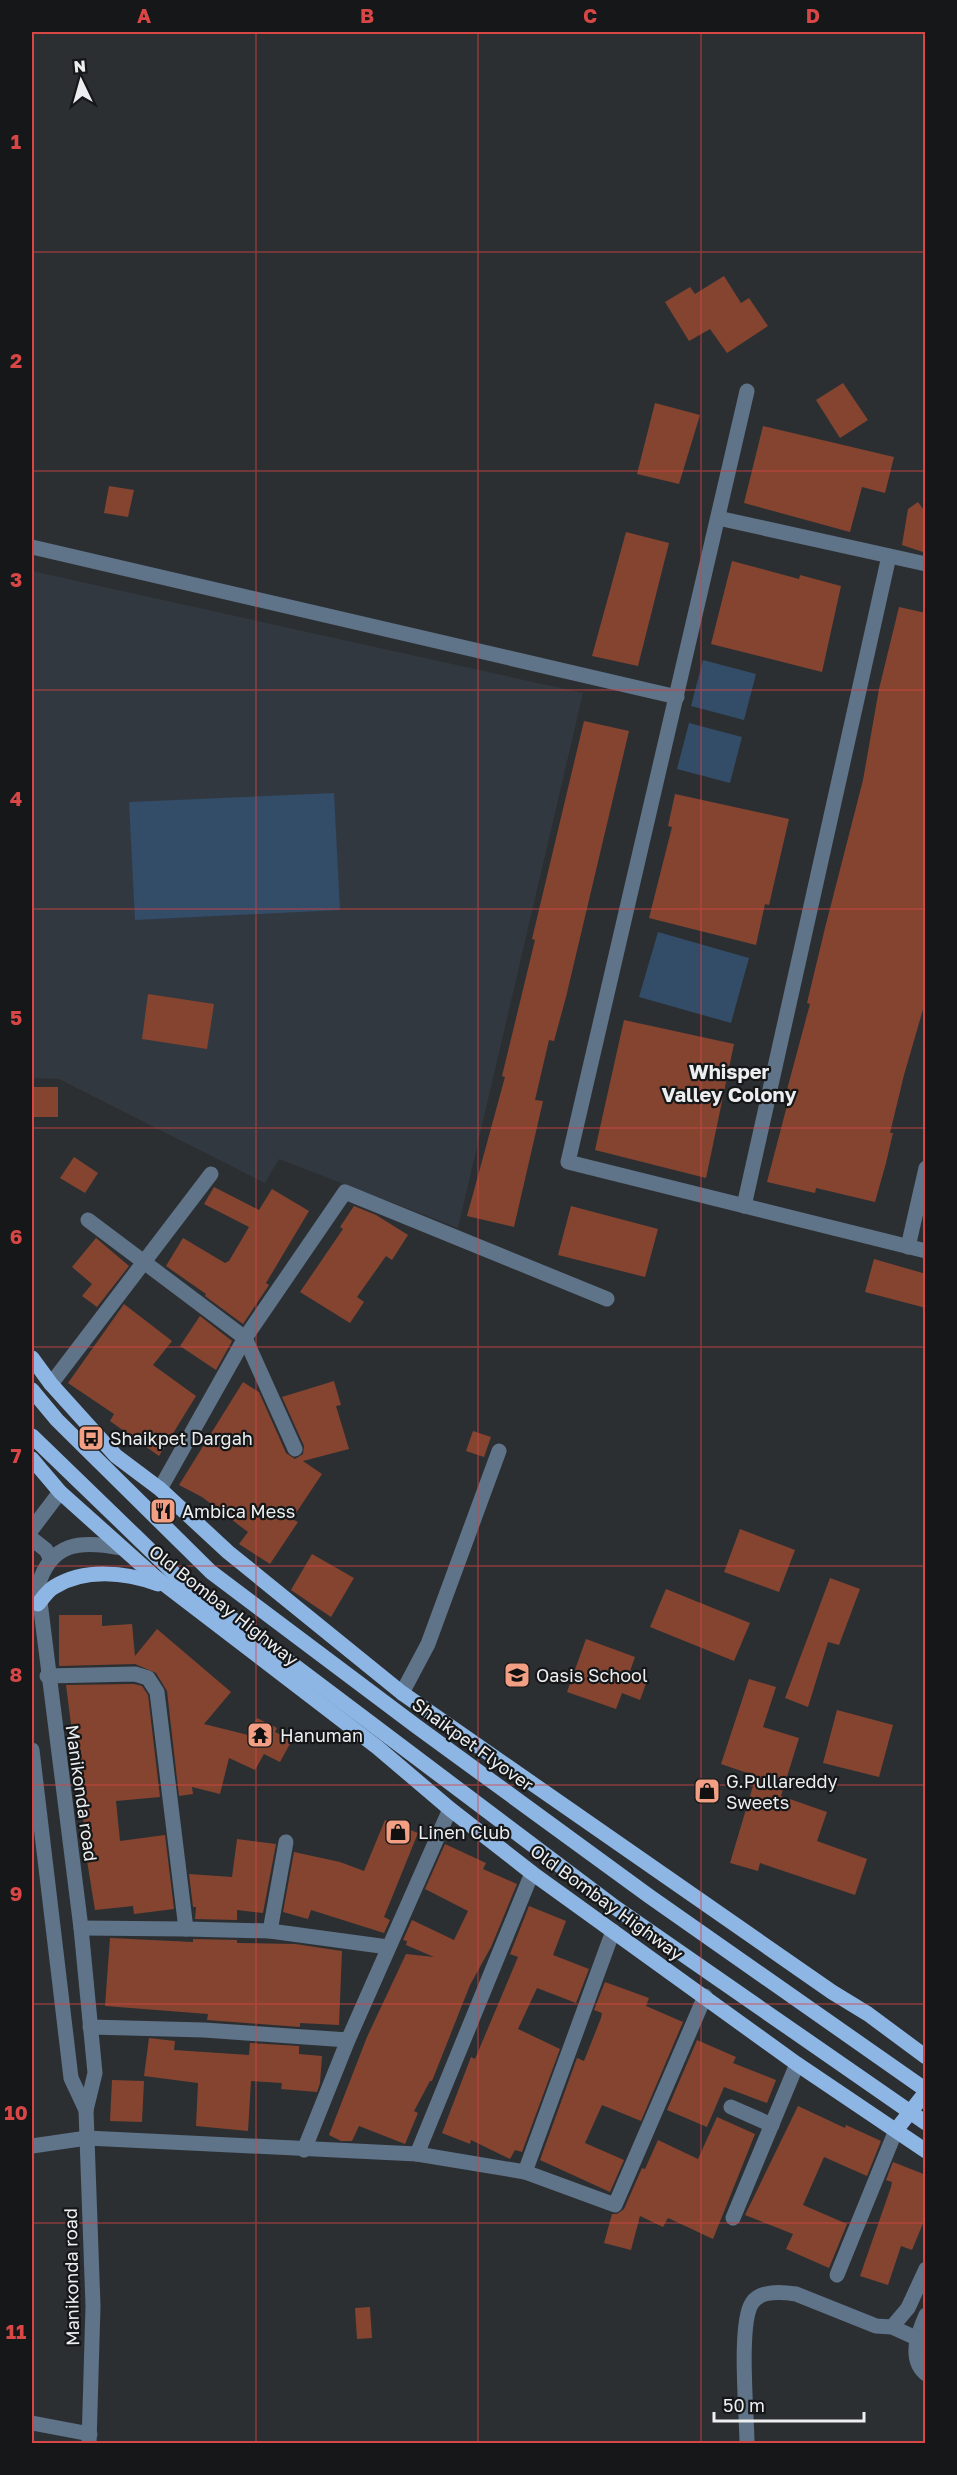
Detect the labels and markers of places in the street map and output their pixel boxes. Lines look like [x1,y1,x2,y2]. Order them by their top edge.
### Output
bus stop icon: Shaikpet Dargah [76,1423,106,1453]
place label: Shaikpet Dargah [110,1427,253,1449]
restaurant icon: Ambica Mess [148,1496,178,1526]
place label: Ambica Mess [182,1500,295,1522]
school or university icon: Oasis School [502,1660,532,1690]
place label: Oasis School [536,1664,648,1686]
temple icon: Hanuman [245,1720,275,1750]
place label: Hanuman [280,1724,363,1746]
place label: G.Pullareddy Sweets [726,1770,838,1813]
shop icon: G.Pullareddy Sweets [692,1776,722,1806]
shop icon: Linen Club [383,1817,413,1847]
place label: Linen Club [418,1821,510,1843]

